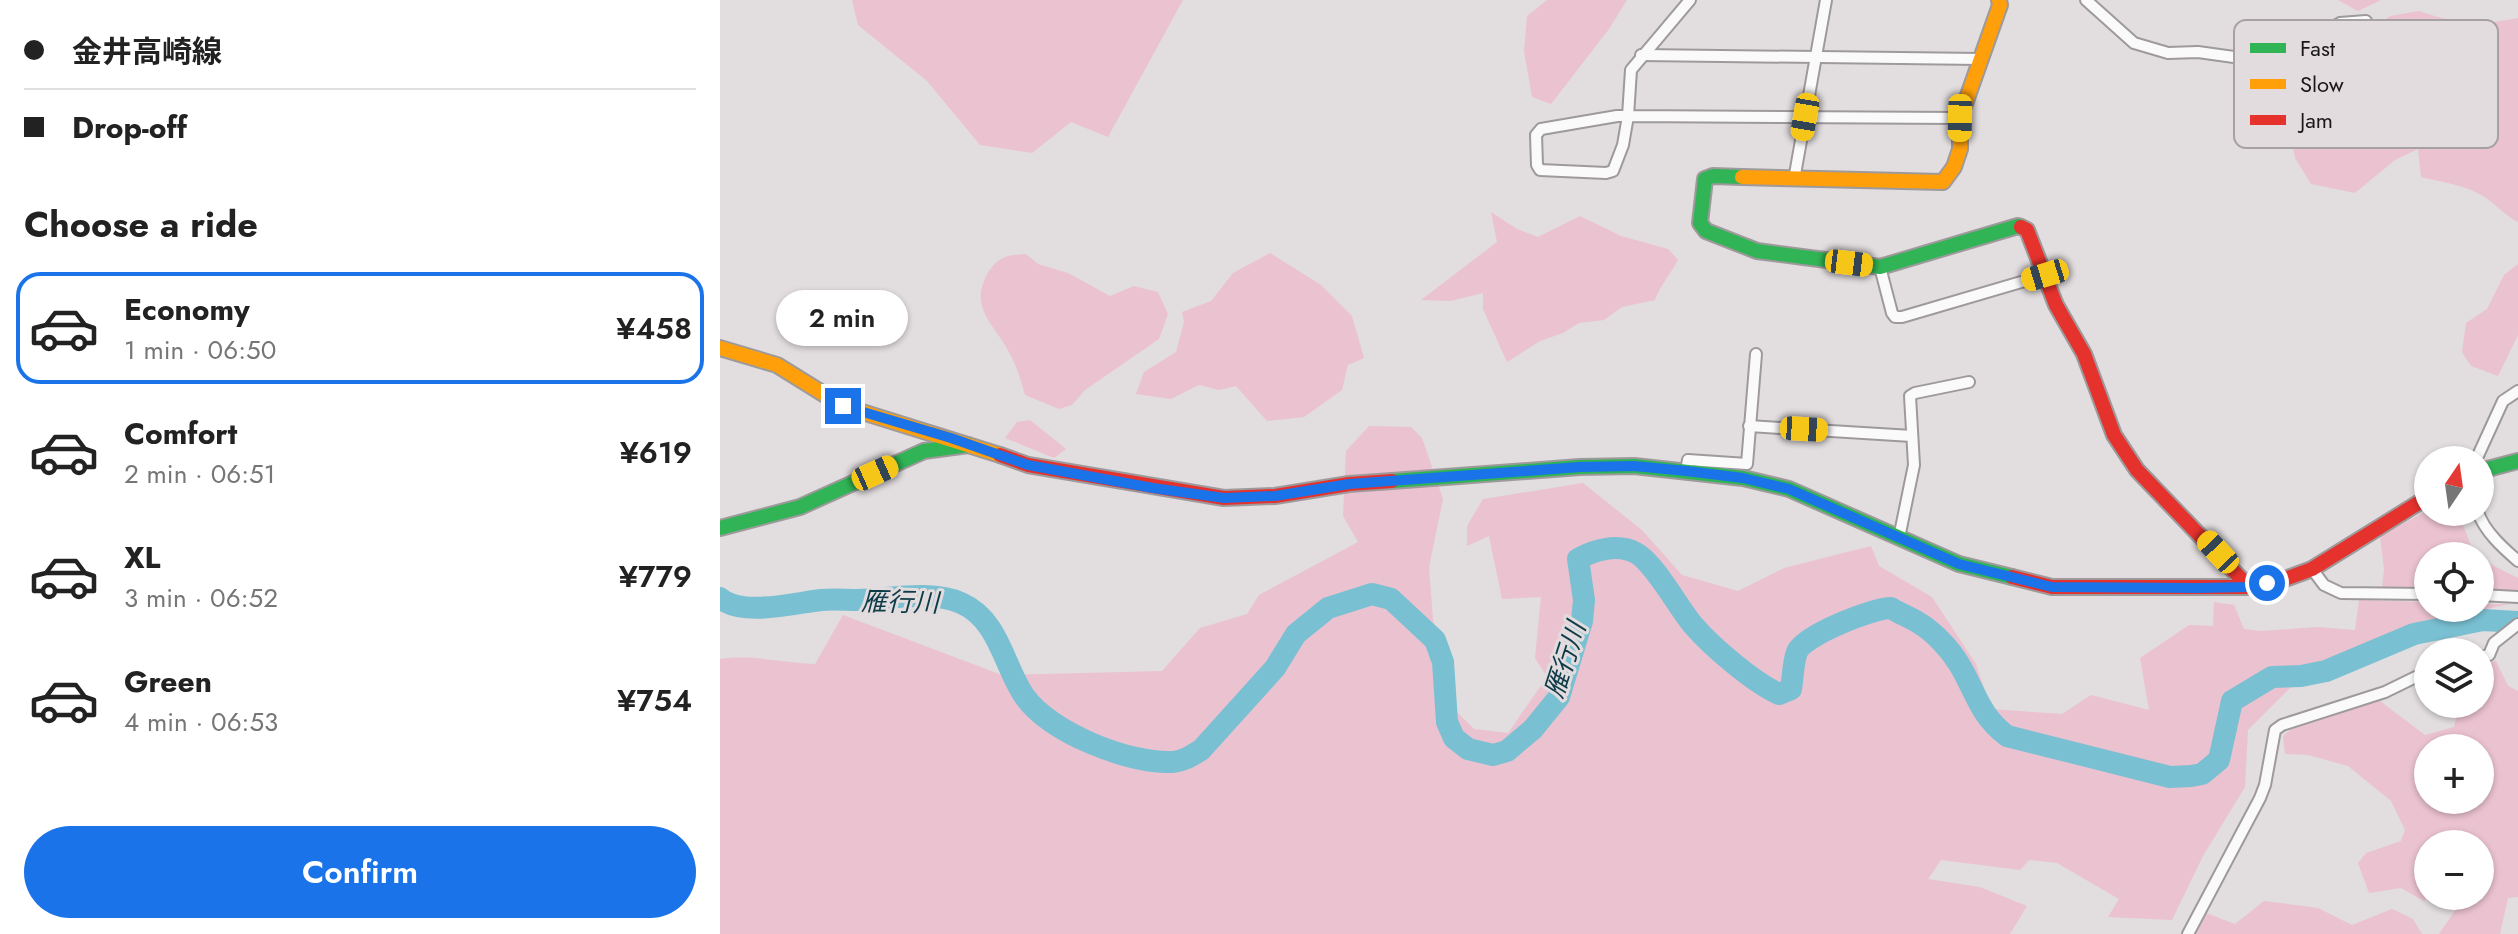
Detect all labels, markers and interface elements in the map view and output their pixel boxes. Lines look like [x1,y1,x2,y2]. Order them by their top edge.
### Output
legend [2234,20,2498,148]
text: 金井高崎線 [72,30,222,73]
text: Fast [2300,32,2336,64]
text: Slow [2300,68,2344,100]
car [1789,91,1821,143]
car [1948,94,1972,142]
text: Jam [2297,104,2333,136]
text: Drop-off [72,106,187,149]
text: Choose a ride [24,198,258,250]
car [1824,248,1874,278]
car [2019,257,2071,293]
text: Economy [124,288,250,331]
callout: 2 min [777,290,909,346]
icon: car [28,292,100,364]
text: 2 min [809,299,875,337]
text: ¥458 [616,307,692,350]
text: 1 min · 06:50 [124,331,276,369]
route end [825,388,861,424]
text: Comfort [124,412,237,455]
icon: car [28,416,100,488]
car [1779,416,1829,442]
text: ¥619 [620,431,692,474]
north arrow [2414,446,2494,526]
map controls [2414,446,2494,910]
car [848,452,902,494]
text: 2 min · 06:51 [124,455,275,493]
car [2193,526,2243,578]
text: XL [124,536,160,579]
icon: car [28,540,100,612]
button: locate [2414,542,2494,622]
text: ¥779 [619,555,692,598]
route start [2249,565,2285,601]
text: 3 min · 06:52 [124,579,278,617]
water label: 雁行川 [861,582,942,622]
water label: 雁行川 [1535,614,1596,703]
button: layers [2414,638,2494,718]
text: Green [124,660,212,703]
icon: car [28,664,100,736]
text: ¥754 [617,679,692,722]
text: 4 min · 06:53 [124,703,278,741]
button: + [2414,734,2494,814]
button: Confirm [24,826,696,918]
button: − [2414,830,2494,910]

